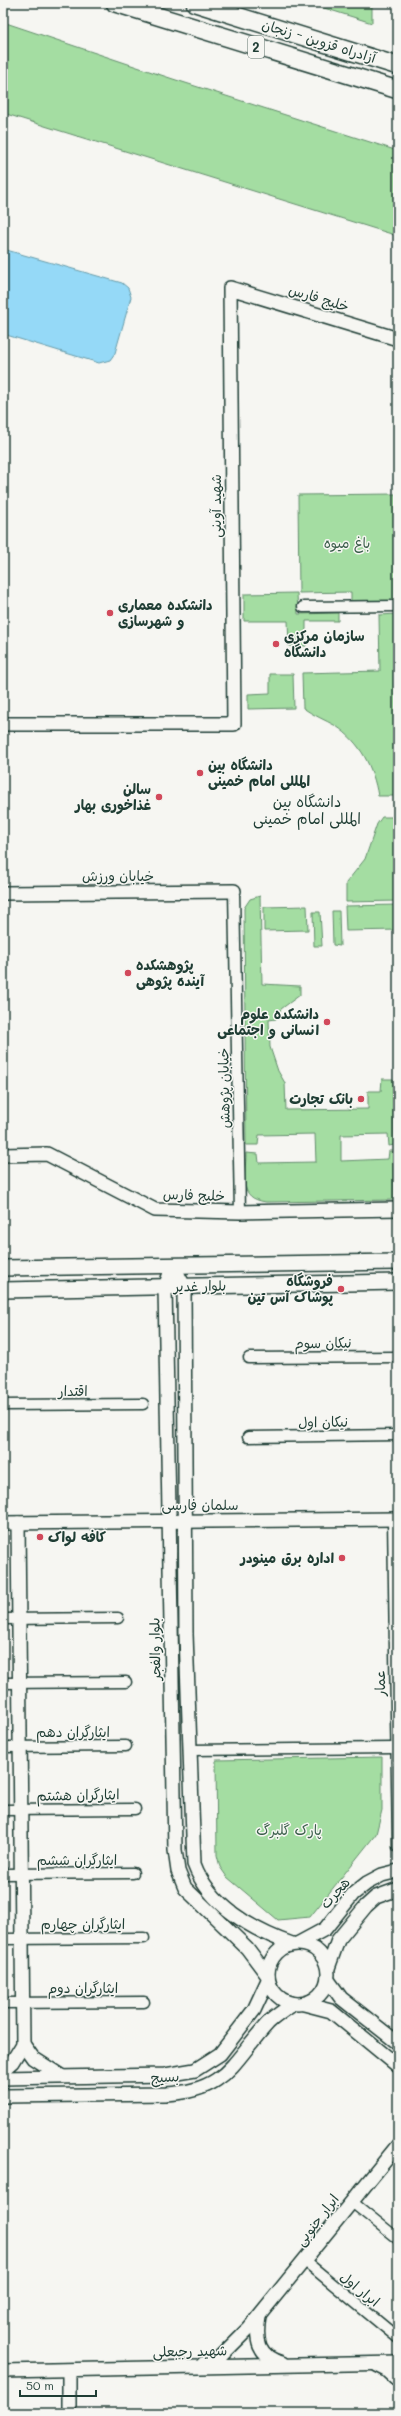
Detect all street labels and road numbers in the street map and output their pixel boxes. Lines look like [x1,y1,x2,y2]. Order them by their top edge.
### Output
street label: آزادراه قزوین - زنجان [260,14,379,67]
road number: 2 [248,36,264,58]
street label: خلیج فارس [286,279,352,317]
street label: شهید آوینی [206,474,225,538]
street label: خیابان ورزش [82,866,154,885]
street label: خیابان پژوهش [213,1048,235,1128]
street label: خلیج فارس [163,1184,225,1206]
street label: بلوار غدیر [172,1276,226,1295]
street label: نیکان سوم [294,1333,352,1355]
street label: اقتدار [57,1381,88,1400]
street label: نیکان اول [298,1412,348,1431]
street label: سلمان فارسی [162,1495,238,1514]
street label: بلوار والفجر [144,1617,165,1682]
street label: عمار [370,1669,389,1698]
street label: ایثارگران دهم [36,1722,110,1743]
street label: ایثارگران هشتم [36,1784,120,1807]
street label: ایثارگران ششم [37,1850,117,1871]
street label: هجرت [315,1873,354,1913]
street label: ایثارگران چهارم [41,1914,125,1935]
street label: ایثارگران دوم [48,1978,118,1999]
street label: بسیج [150,2066,180,2088]
street label: ابرار جنوبی [290,2190,344,2250]
street label: ابرار اول [336,2267,384,2310]
street label: شهید رجبعلی [153,2340,227,2361]

